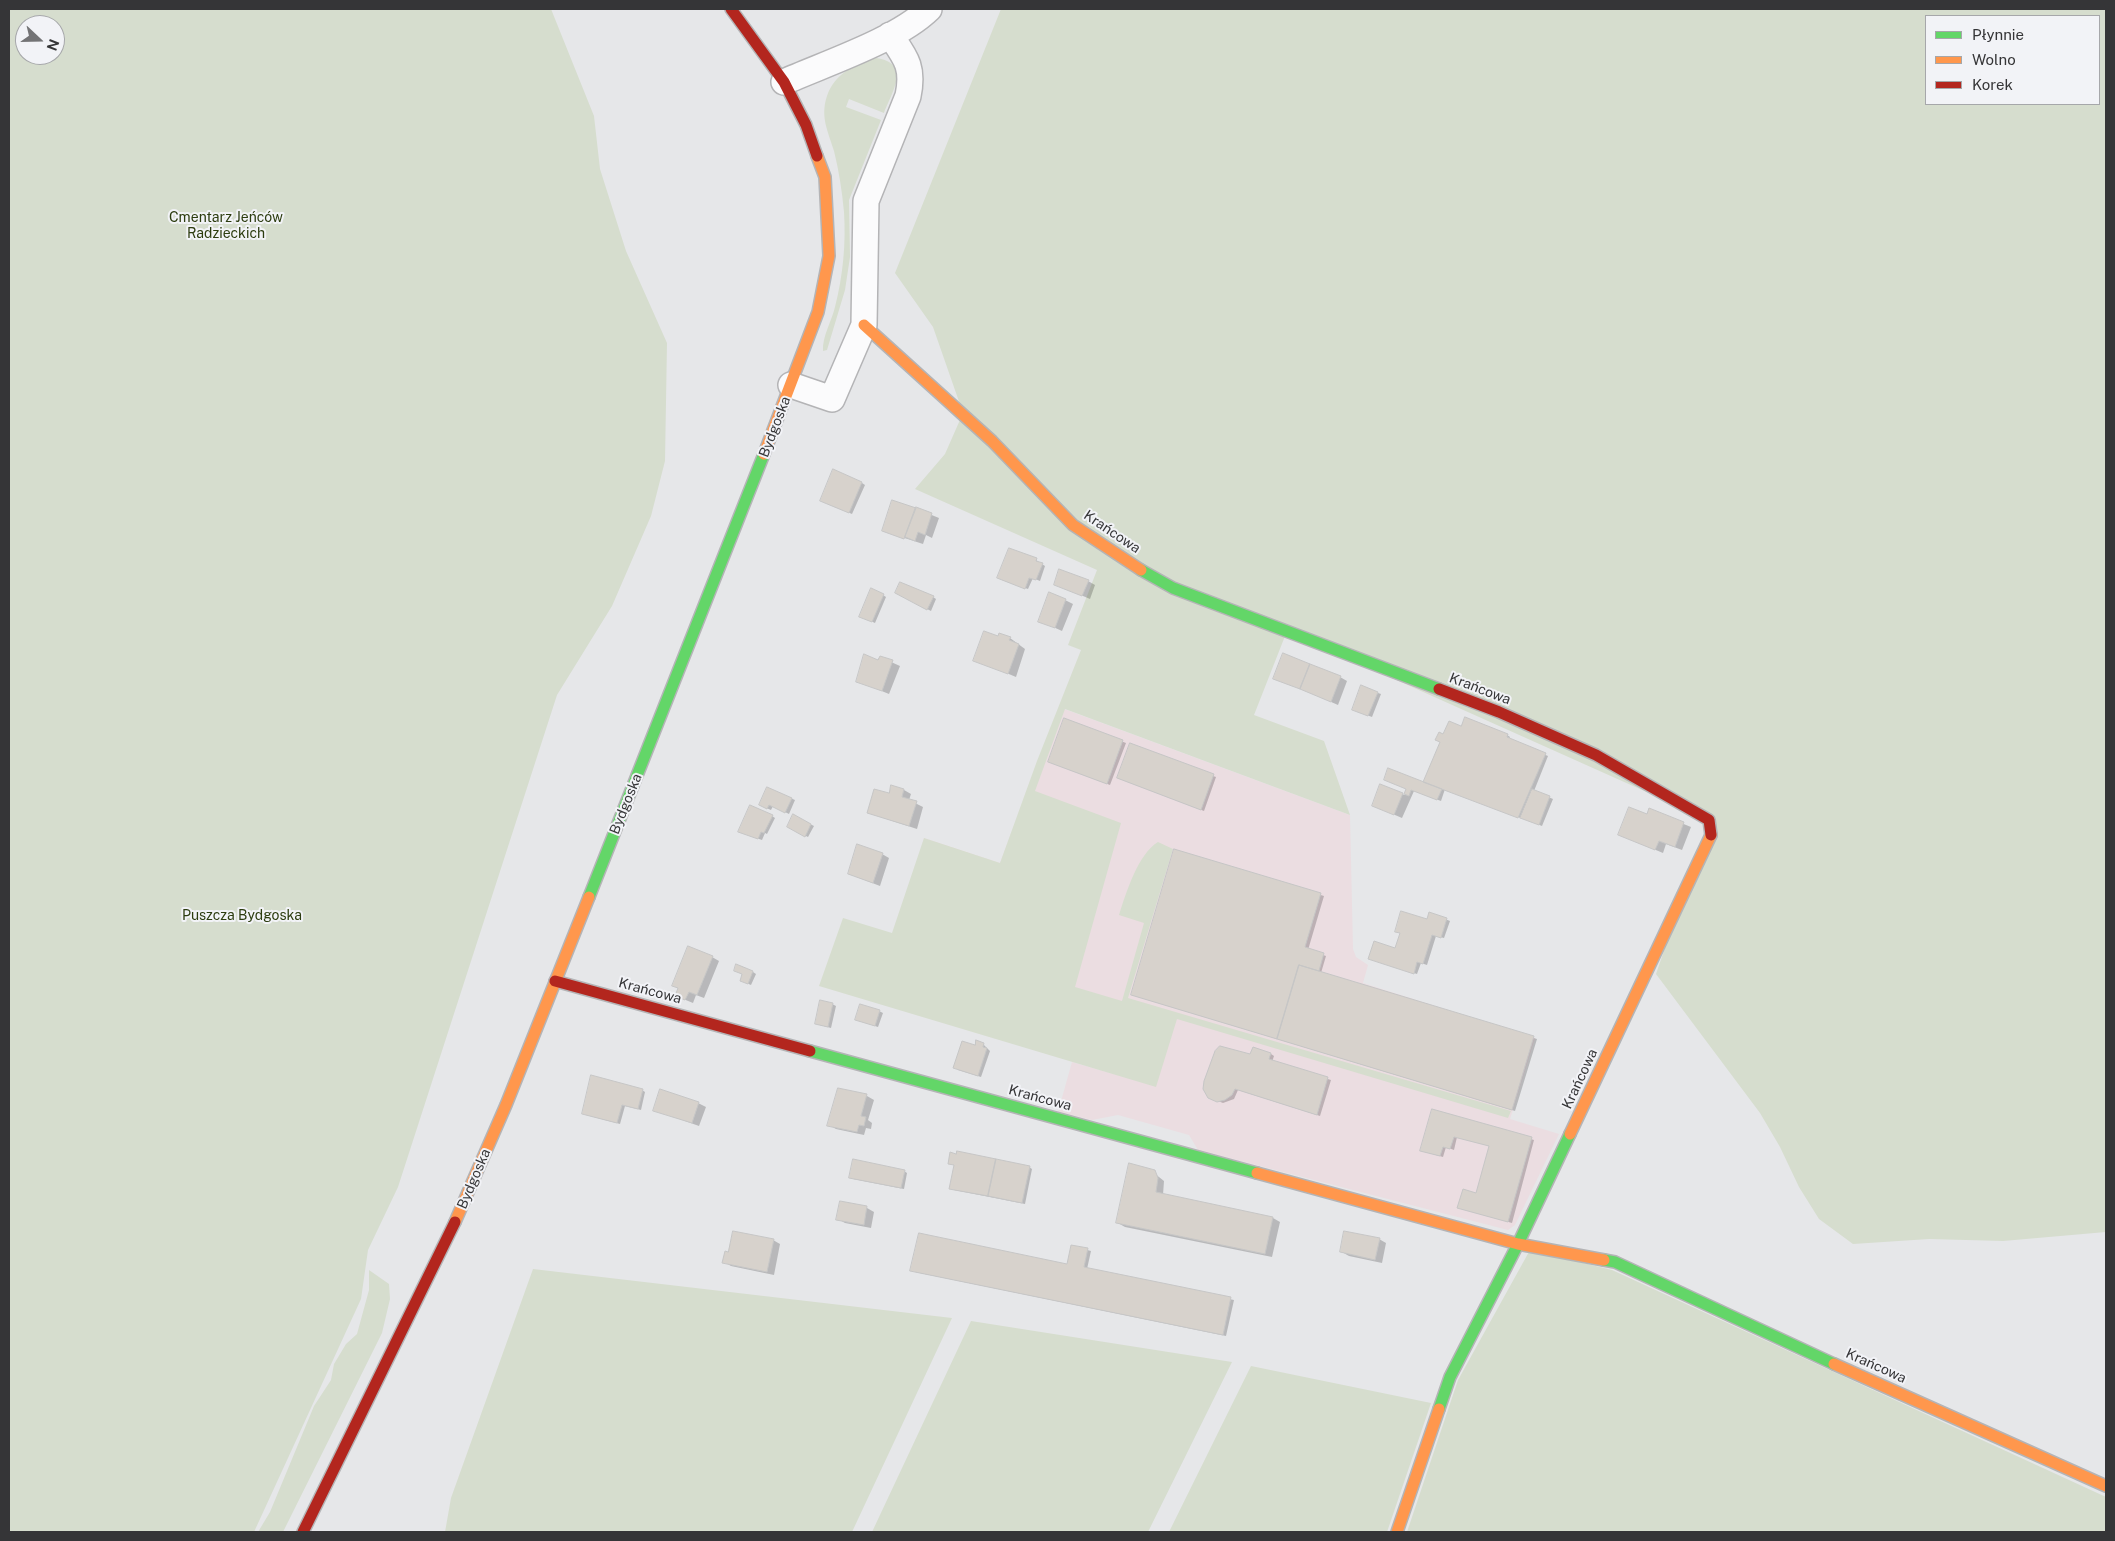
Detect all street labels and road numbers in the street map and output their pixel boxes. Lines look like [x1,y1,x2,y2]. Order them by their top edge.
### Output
street label: Bydgoska [756,394,794,460]
street label: Krańcowa [1081,507,1143,557]
street label: Krańcowa [1447,670,1513,708]
street label: Bydgoska [606,771,646,837]
street label: Krańcowa [617,975,683,1007]
street label: Krańcowa [1559,1046,1601,1112]
street label: Krańcowa [1007,1082,1073,1114]
street label: Bydgoska [454,1146,494,1212]
street label: Krańcowa [1843,1345,1909,1387]

